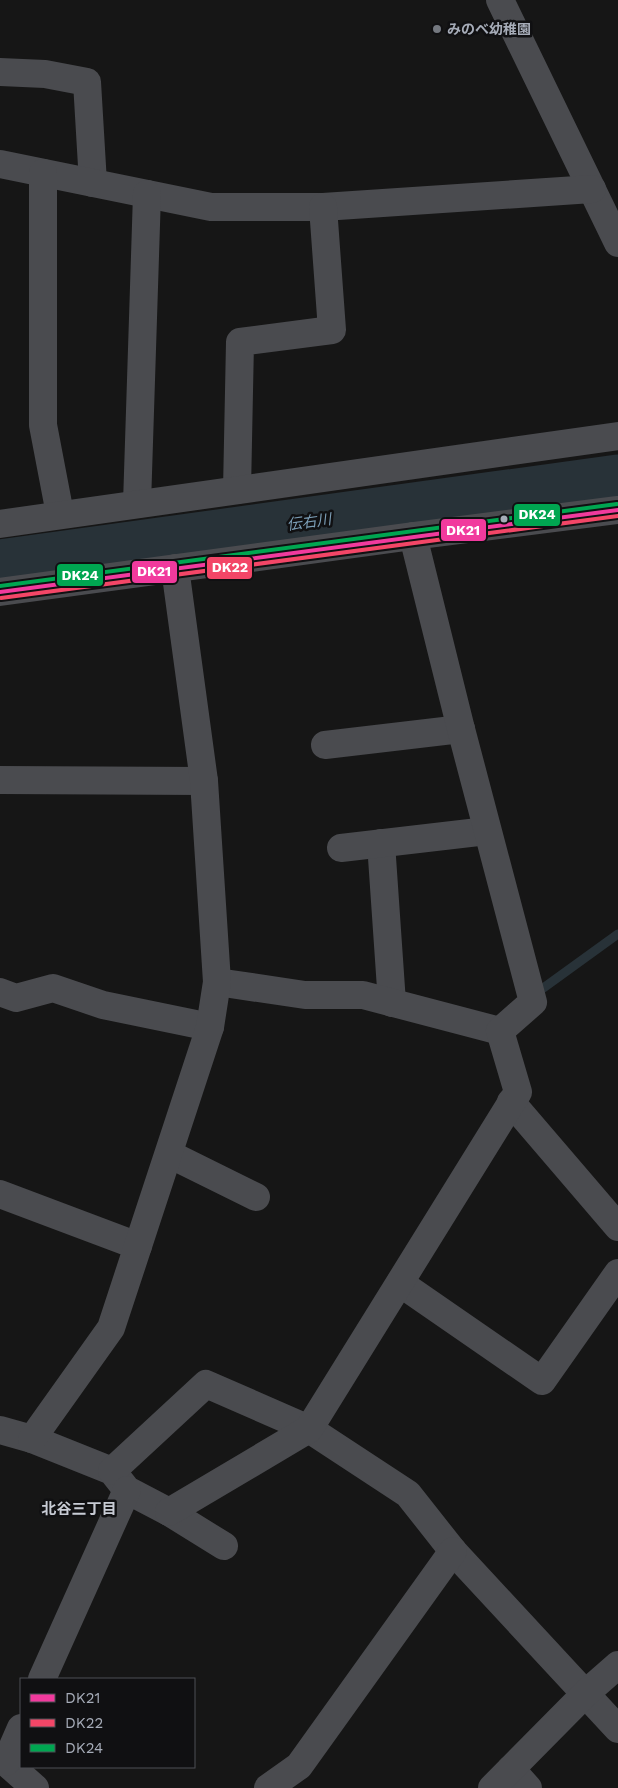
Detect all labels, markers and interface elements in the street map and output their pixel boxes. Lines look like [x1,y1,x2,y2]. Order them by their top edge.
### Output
place label: みのべ幼稚園 [447,21,531,37]
marker: みのべ幼稚園 [431,23,443,35]
line badge: DK24 [513,503,561,527]
text: DK24 [519,506,555,522]
water label: 伝右川 [285,510,335,534]
unlabelled marker [499,514,509,524]
line badge: DK21 [440,518,487,542]
text: DK21 [446,522,480,538]
line badge: DK22 [206,556,253,580]
text: DK22 [212,559,248,575]
line badge: DK21 [131,560,178,584]
line badge: DK24 [56,563,104,587]
text: DK21 [137,563,171,579]
text: DK24 [62,567,98,583]
district label: 北谷三丁目 [41,1500,117,1518]
legend [20,1678,195,1768]
text: DK21 [65,1689,100,1707]
text: DK22 [65,1714,103,1732]
text: DK24 [65,1739,103,1757]

